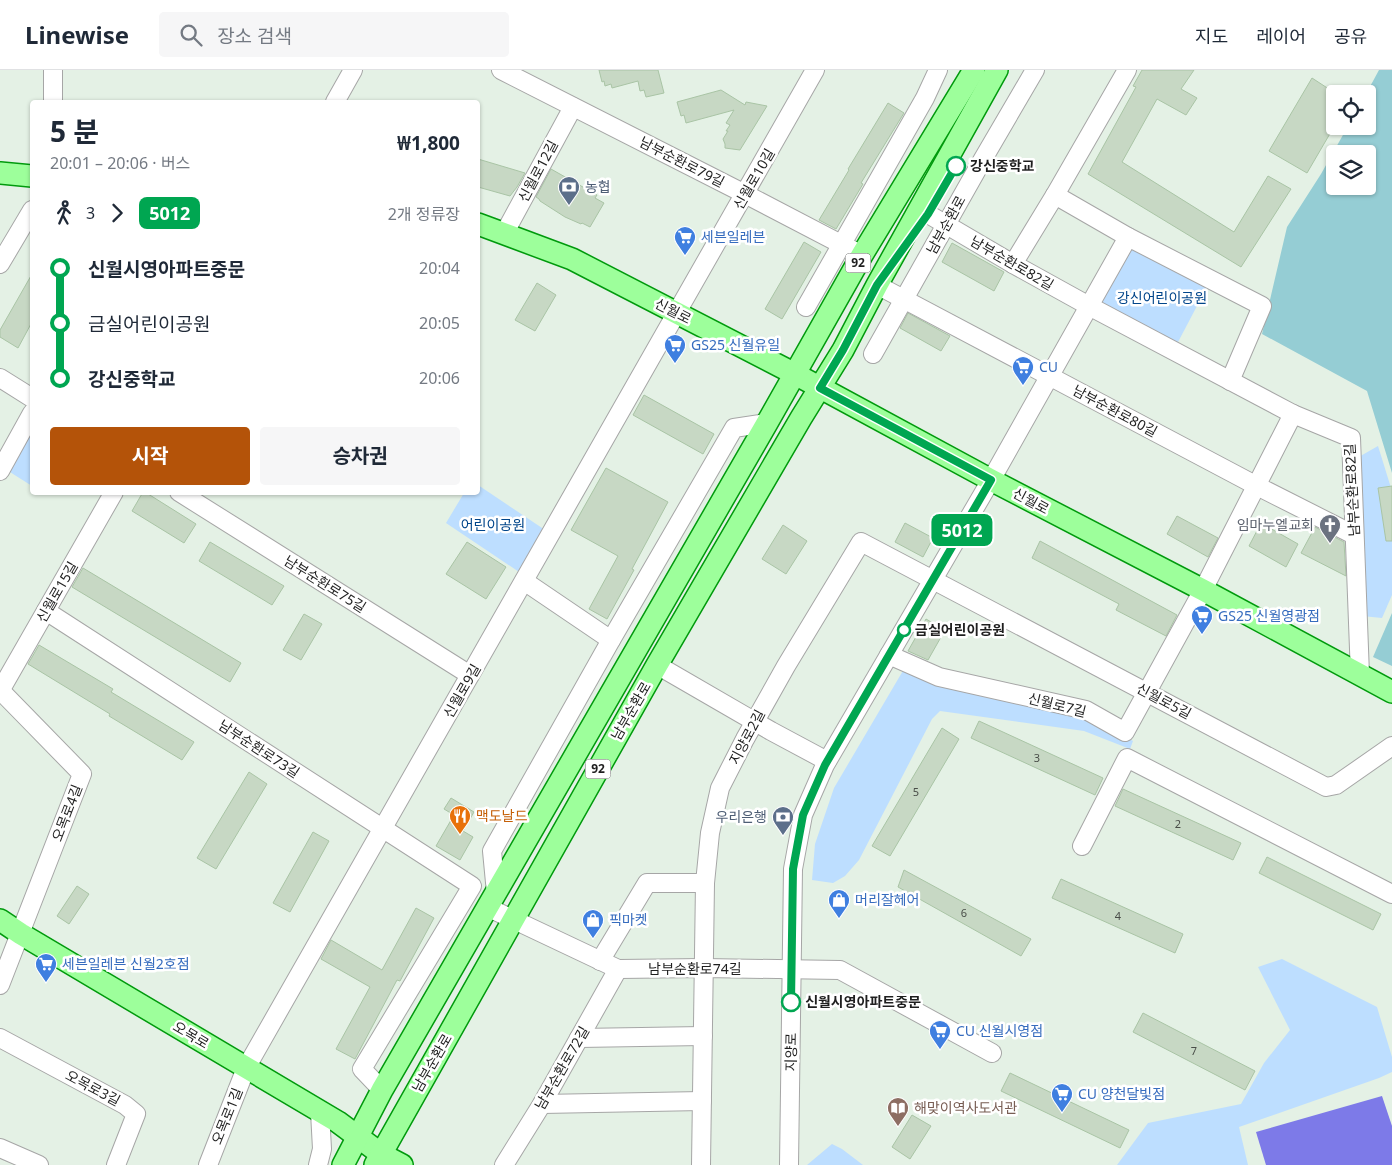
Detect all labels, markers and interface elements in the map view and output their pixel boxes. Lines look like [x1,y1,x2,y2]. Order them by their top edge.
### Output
search box [159,12,509,57]
text: Linewise [25,18,129,51]
icon: search [177,21,205,49]
text: 장소 검색 [217,23,292,49]
text: 지도 [1195,24,1228,48]
text: 레이어 [1256,24,1306,48]
text: 공유 [1334,24,1367,48]
map controls [1326,85,1376,195]
button: locate [1326,85,1376,135]
text: 5 분 [50,112,99,150]
text: ₩1,800 [397,130,460,156]
street label: 남부순환로79길 [636,132,728,191]
street label: 신월로12길 [513,136,562,205]
street label: 신월로10길 [728,145,779,213]
button: layers [1326,145,1376,195]
text: 20:01 – 20:06 · 버스 [50,152,190,174]
marker: 강신중학교 [946,156,966,176]
place label: 강신중학교 [970,156,1035,175]
bank icon: 농협 [557,175,581,206]
place label: 농협 [585,177,611,196]
street label: 남부순환로 [922,192,970,258]
icon: walk [50,199,78,227]
icon: forward [103,199,131,227]
text: 5012 [149,201,190,225]
text: 3 [86,202,95,224]
text: 2개 정류장 [388,203,460,225]
supermarket icon: 세븐일레븐 [673,225,697,256]
place label: 세븐일레븐 [701,227,766,246]
street label: 남부순환로82길 [967,231,1057,294]
road number: 92 [846,254,870,272]
text: 신월시영아파트중문 [88,256,245,282]
text: 20:04 [419,257,460,279]
park label: 강신어린이공원 [1117,288,1207,307]
street label: 신월로 [652,293,695,328]
text: 금실어린이공원 [88,311,210,337]
text: 20:05 [419,312,460,334]
supermarket icon: GS25 신월유일 [663,333,687,364]
place label: GS25 신월유일 [691,335,780,354]
supermarket icon: CU [1011,355,1035,386]
place label: CU [1039,357,1058,376]
text: 강신중학교 [88,366,175,392]
text: 20:06 [419,367,460,389]
street label: 남부순환로80길 [1070,380,1161,441]
button: 시작 [50,427,250,485]
button: 승차권 [260,427,460,485]
street label: 남부순환로82길 [1340,443,1363,537]
street label: 신월로 [1010,483,1053,518]
church icon: 임마누엘교회 [1318,513,1342,544]
line badge: 5012 [927,514,997,546]
park label: 어린이공원 [461,515,525,534]
place label: 임마누엘교회 [1237,515,1314,534]
text: 5012 [941,518,983,542]
street label: 남부순환로75길 [281,551,370,616]
street label: 신월로15길 [31,558,82,626]
supermarket icon: GS25 신월영광점 [1190,604,1214,635]
place label: GS25 신월영광점 [1218,606,1320,625]
place label: 금실어린이공원 [915,620,1005,639]
marker: 금실어린이공원 [897,623,911,637]
street label: 신월로9길 [438,660,485,721]
street label: 남부순환로 [606,678,655,743]
street label: 신월로5길 [1133,678,1195,723]
street label: 신월로7길 [1026,688,1088,721]
street label: 지양로2길 [724,706,769,768]
street label: 남부순환로73길 [215,715,304,782]
house number: 3 [1034,750,1040,765]
road number: 92 [586,760,610,779]
street label: 오목로4길 [47,782,86,844]
house number: 5 [913,784,919,799]
restaurant icon: 맥도날드 [448,804,472,835]
bank icon: 우리은행 [771,805,795,836]
place label: 맥도날드 [476,806,528,825]
place label: 우리은행 [715,807,767,826]
house number: 2 [1175,816,1181,831]
shop icon: 머리잘헤어 [827,888,851,919]
place label: 머리잘헤어 [855,890,919,909]
house number: 6 [961,905,967,920]
shop icon: 픽마켓 [581,908,605,939]
house number: 4 [1115,908,1122,923]
place label: 픽마켓 [609,910,648,929]
supermarket icon: 세븐일레븐 신월2호점 [34,952,58,983]
place label: 세븐일레븐 신월2호점 [62,954,190,973]
street label: 남부순환로74길 [648,959,742,978]
marker: 신월시영아파트중문 [781,992,801,1012]
place label: 신월시영아파트중문 [805,992,921,1011]
street label: 오목로 [170,1016,213,1053]
supermarket icon: CU 신월시영점 [928,1019,952,1050]
place label: CU 신월시영점 [956,1021,1043,1040]
street label: 남부순환로72길 [530,1023,593,1113]
street label: 남부순환로 [407,1030,456,1095]
street label: 지양로 [781,1032,800,1071]
house number: 7 [1191,1043,1197,1058]
street label: 오목로3길 [62,1065,124,1110]
supermarket icon: CU 양천달빛점 [1050,1082,1074,1113]
place label: CU 양천달빛점 [1078,1084,1165,1103]
street label: 오목로1길 [207,1085,246,1147]
library icon: 해맞이역사도서관 [886,1096,910,1127]
place label: 해맞이역사도서관 [914,1098,1017,1117]

